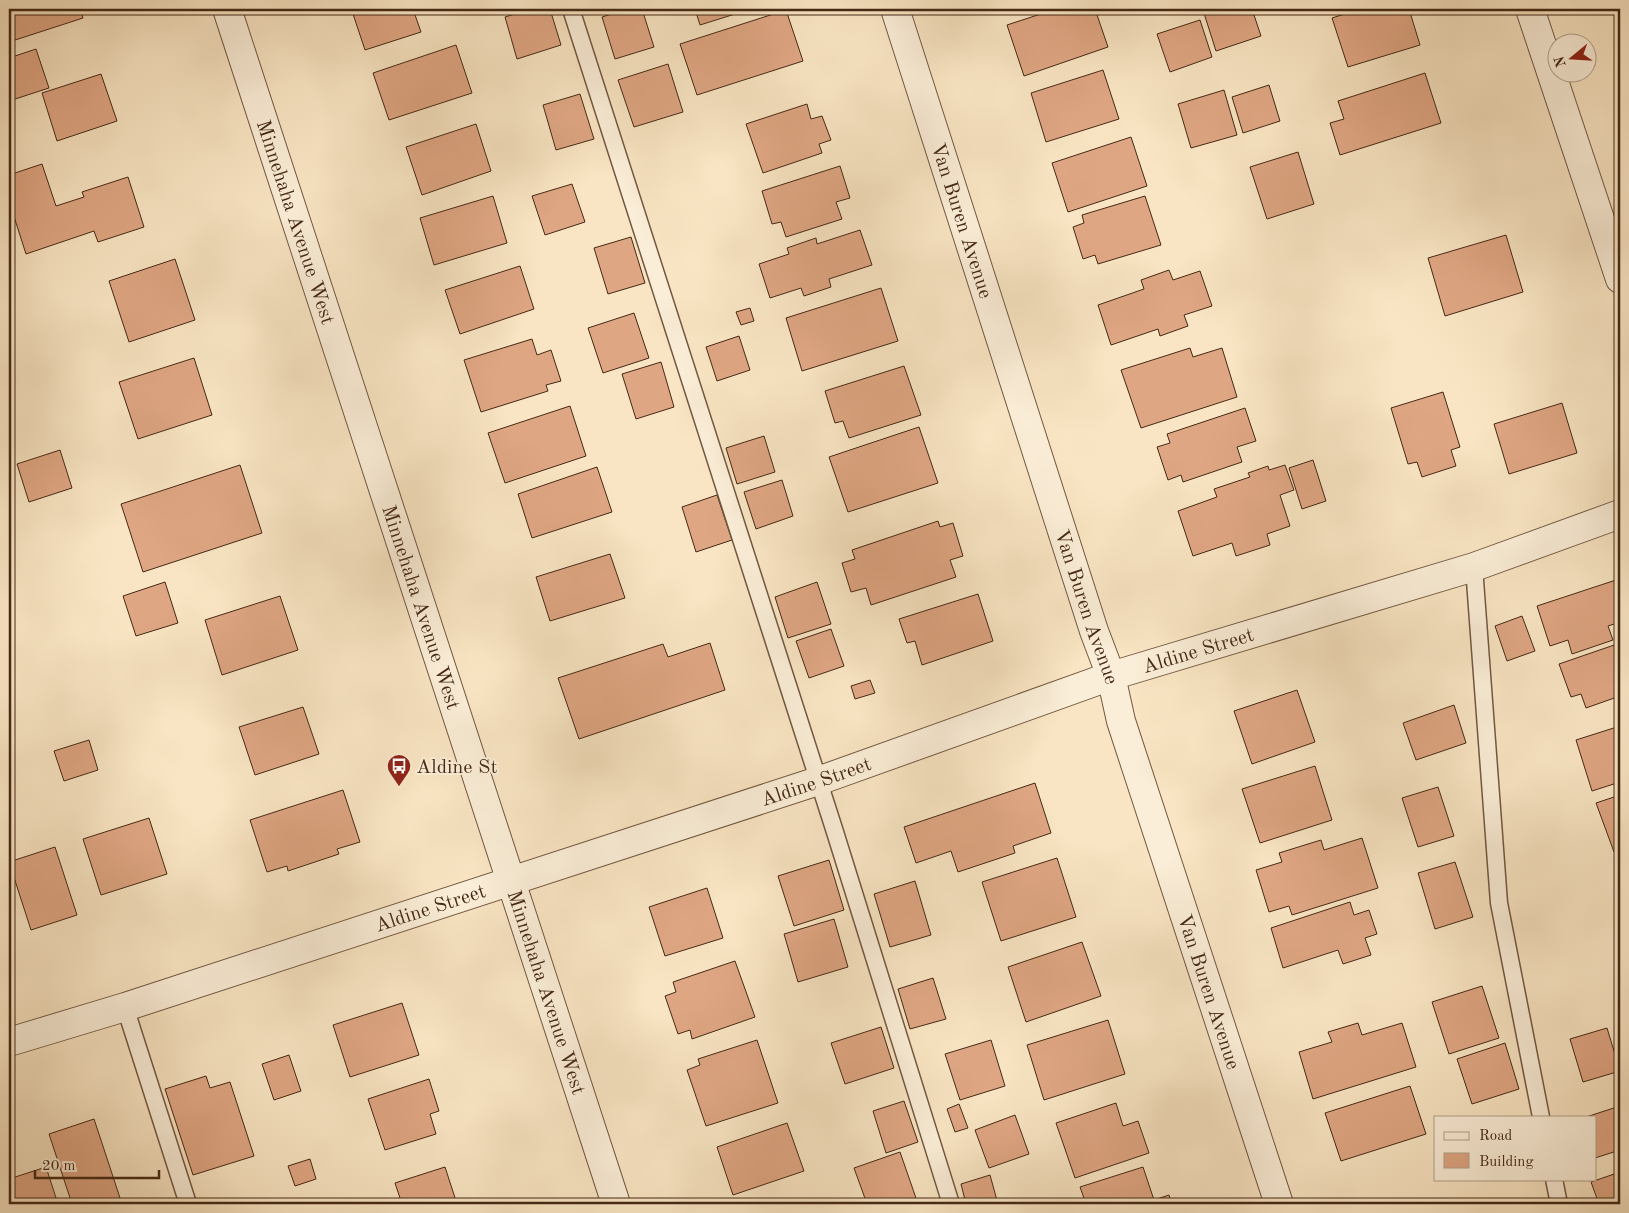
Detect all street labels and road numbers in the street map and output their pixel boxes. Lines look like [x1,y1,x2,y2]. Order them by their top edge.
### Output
street label: Minnehaha Avenue West [252,118,337,327]
street label: Van Buren Avenue [927,141,995,301]
street label: Minnehaha Avenue West [377,503,462,712]
street label: Van Buren Avenue [1050,528,1121,686]
street label: Aldine Street [1140,626,1256,678]
street label: Aldine Street [759,755,874,811]
street label: Aldine Street [373,882,489,937]
street label: Minnehaha Avenue West [503,888,588,1098]
street label: Van Buren Avenue [1173,912,1242,1072]

